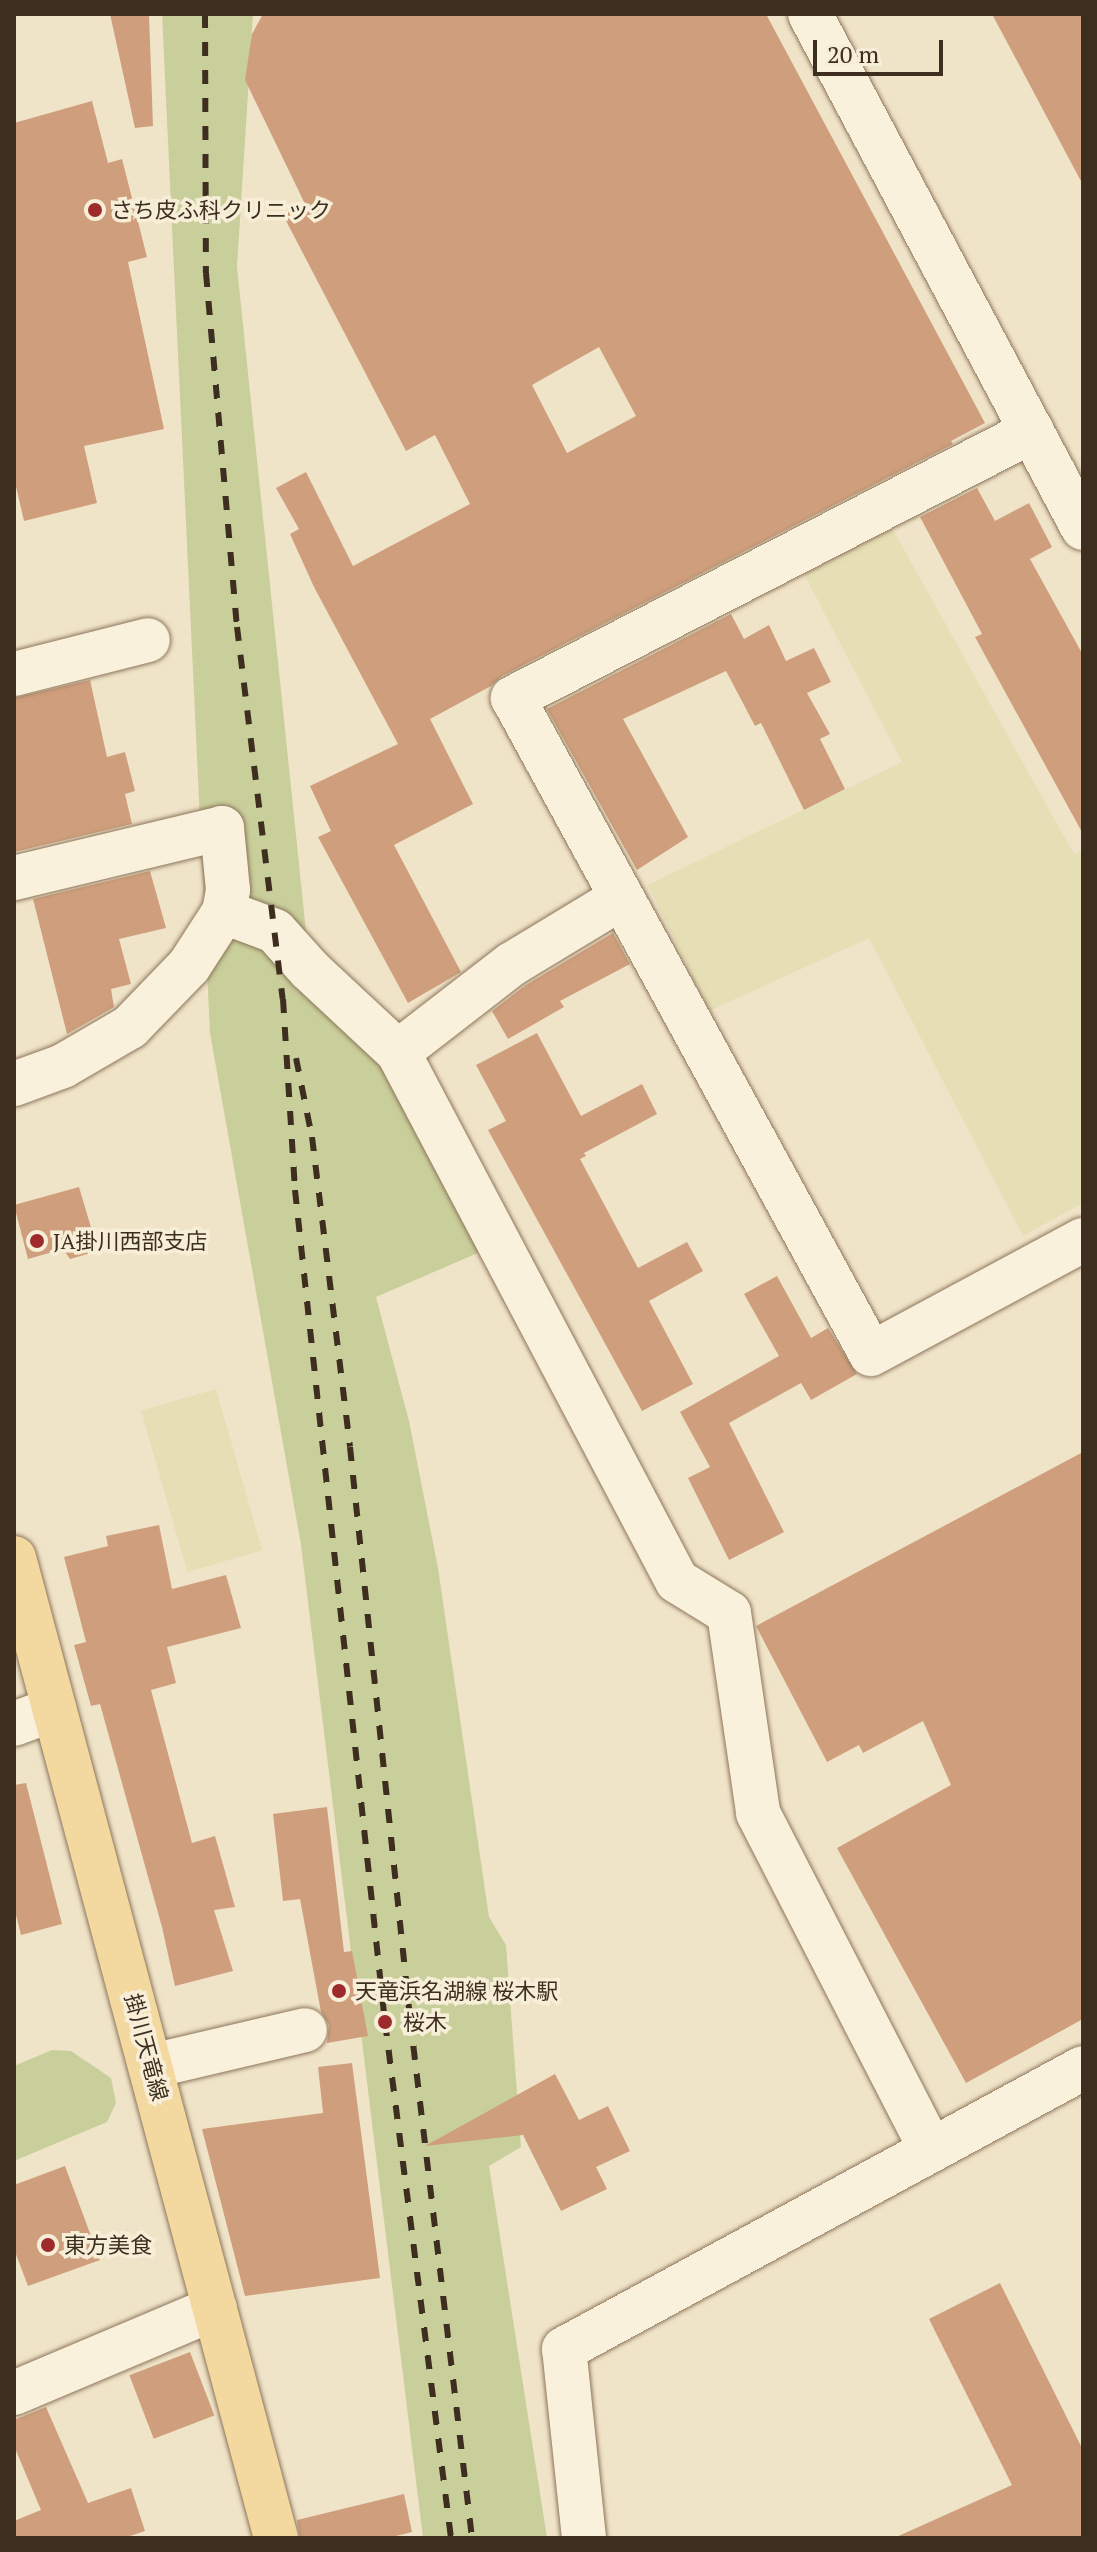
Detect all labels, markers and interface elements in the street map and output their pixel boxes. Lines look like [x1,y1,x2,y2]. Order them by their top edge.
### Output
scale bar [817,24,947,74]
text: 20 m [827,38,879,70]
place label: さち皮ふ科クリニック [111,197,331,223]
marker: さち皮ふ科クリニック [86,201,104,219]
place label: JA掛川西部支店 [53,1228,208,1254]
marker: JA掛川西部支店 [28,1232,46,1250]
place label: 天竜浜名湖線 桜木駅 [355,1978,558,2004]
marker: 天竜浜名湖線 桜木駅 [330,1982,348,2000]
street label: 掛川天竜線 [120,1990,174,2104]
place label: 桜木 [403,2009,447,2035]
marker: 桜木 [374,2011,396,2033]
place label: 東方美食 [64,2232,152,2258]
marker: 東方美食 [39,2236,57,2254]

